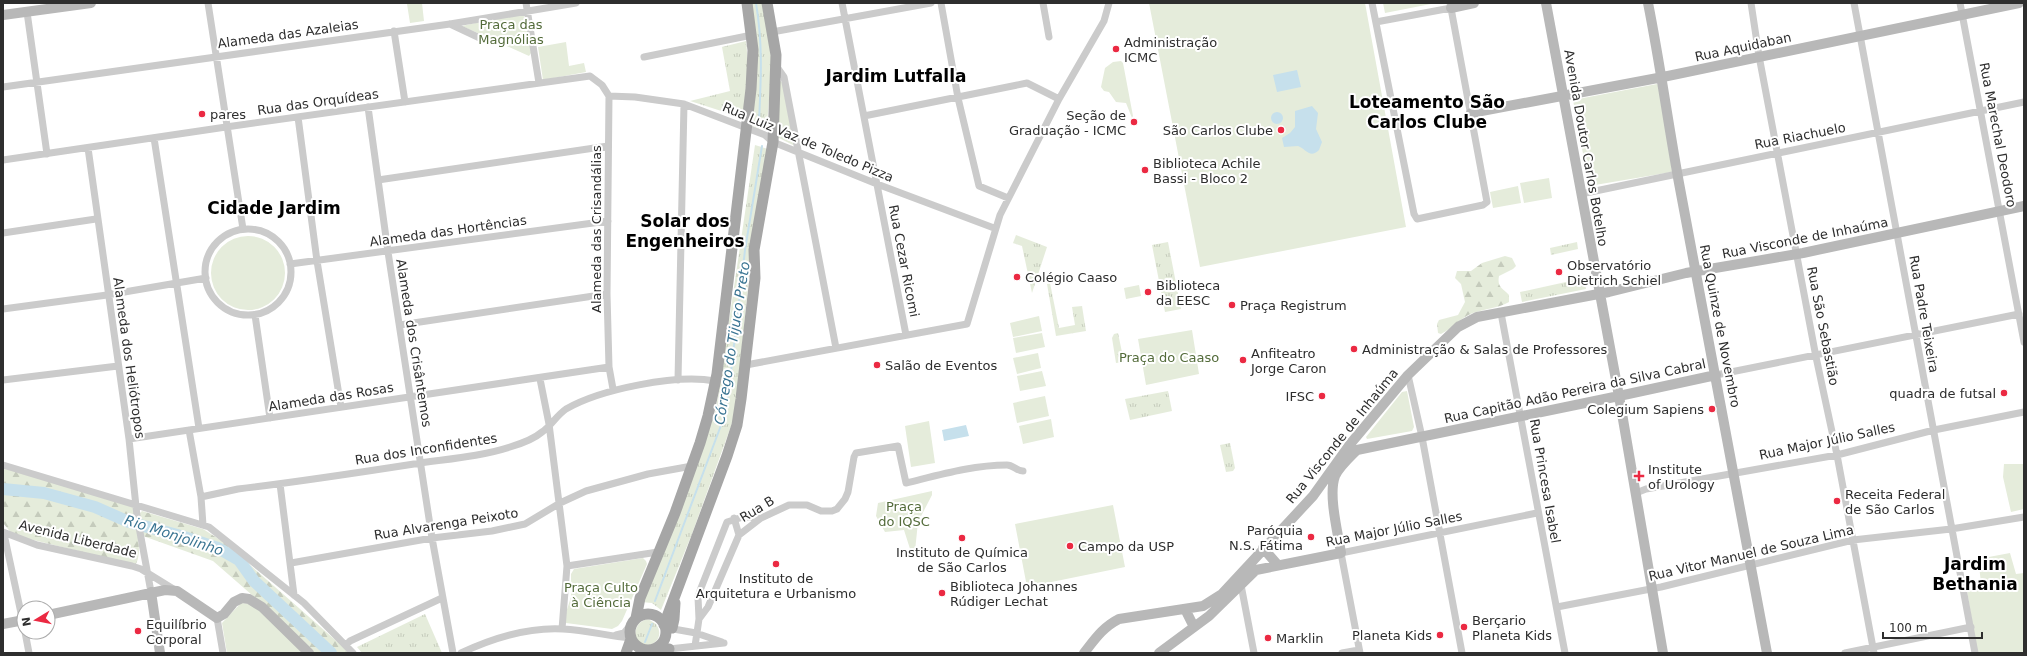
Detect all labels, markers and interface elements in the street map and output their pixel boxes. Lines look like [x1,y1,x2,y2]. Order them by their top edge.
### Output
street label: Alameda das Azaleias [217,17,360,51]
park label: Praça das Magnólias [478,17,544,47]
street label: Rua Aquidaban [1693,29,1793,65]
place label: Administração ICMC [1124,35,1217,65]
marker: Administração ICMC [1111,44,1121,54]
street label: Avenida Doutor Carlos Botelho [1561,49,1611,248]
street label: Rua Marechal Deodoro [1977,61,2019,209]
district label: Jardim Lutfalla [825,66,966,86]
street label: Rua das Orquídeas [256,86,380,118]
district label: Loteamento São Carlos Clube [1349,92,1505,132]
street label: Rua Luiz Vaz de Toledo Pizza [720,99,896,185]
place label: pares [210,107,246,122]
place label: Seção de Graduação - ICMC [1009,108,1126,138]
marker: pares [197,109,207,119]
marker: Seção de Graduação - ICMC [1129,117,1139,127]
street label: Rua Riachuelo [1753,120,1847,152]
place label: São Carlos Clube [1163,123,1273,138]
marker: São Carlos Clube [1276,125,1286,135]
street label: Alameda das Crisandálias [589,145,604,313]
place label: Biblioteca Achile Bassi - Bloco 2 [1153,156,1261,186]
marker: Biblioteca Achile Bassi - Bloco 2 [1140,165,1150,175]
district label: Cidade Jardim [207,198,341,218]
street label: Rua Cezar Ricomi [886,204,922,318]
district label: Solar dos Engenheiros [625,211,745,251]
street label: Alameda das Hortências [368,213,528,249]
street label: Rua Visconde de Inhaúma [1721,215,1889,261]
street label: Rua Quinze de Novembro [1697,243,1743,409]
street label: Rua Padre Teixeira [1906,254,1942,374]
street label: Alameda dos Crisântemos [393,258,435,428]
place label: Observatório Dietrich Schiel [1567,258,1661,288]
water label: Córrego do Tijuco Preto [711,260,753,426]
street label: Rua São Sebastião [1804,265,1842,387]
marker: Observatório Dietrich Schiel [1554,267,1564,277]
place label: Colégio Caaso [1025,270,1117,285]
marker: Colégio Caaso [1012,272,1022,282]
street label: Alameda dos Heliótropos [110,276,148,440]
place label: Biblioteca da EESC [1156,278,1220,308]
marker: Biblioteca da EESC [1143,287,1153,297]
place label: Praça Registrum [1240,298,1347,313]
marker: Praça Registrum [1227,300,1237,310]
place label: Administração & Salas de Professores [1362,342,1608,357]
marker: Administração & Salas de Professores [1349,344,1359,354]
place label: Anfiteatro Jorge Caron [1250,346,1327,376]
park label: Praça do Caaso [1119,350,1219,365]
marker: Anfiteatro Jorge Caron [1238,355,1248,365]
street label: Rua Capitão Adão Pereira da Silva Cabral [1443,356,1707,426]
place label: Salão de Eventos [885,358,997,373]
marker: Salão de Eventos [872,360,882,370]
street label: Rua Visconde de Inhaúma [1283,366,1401,506]
street label: Alameda das Rosas [267,380,395,414]
place label: quadra de futsal [1889,386,1996,401]
marker: quadra de futsal [1999,388,2009,398]
place label: IFSC [1286,389,1314,404]
marker: IFSC [1317,391,1327,401]
place label: Colegium Sapiens [1587,402,1704,417]
marker: Colegium Sapiens [1707,404,1717,414]
street label: Rua Princesa Isabel [1527,418,1563,544]
street label: Rua Major Júlio Salles [1758,419,1897,463]
street label: Rua dos Inconfidentes [354,430,498,468]
place label: Institute of Urology [1648,462,1715,492]
marker: Institute of Urology [1633,470,1645,482]
place label: Receita Federal de São Carlos [1845,487,1945,517]
street label: Rua B [737,493,777,525]
marker: Receita Federal de São Carlos [1832,496,1842,506]
park label: Praça do IQSC [878,499,930,529]
street label: Rua Alvarenga Peixoto [373,505,519,543]
street label: Rua Major Júlio Salles [1325,508,1464,550]
water label: Rio Monjolinho [123,512,225,558]
street label: Avenida Liberdade [18,517,138,561]
street label: Rua Vitor Manuel de Souza Lima [1647,522,1855,584]
place label: Paróquia N.S. Fátima [1229,523,1303,553]
marker: Paróquia N.S. Fátima [1306,532,1316,542]
marker: Instituto de Química de São Carlos [957,533,967,543]
place label: Campo da USP [1078,539,1174,554]
marker: Campo da USP [1065,541,1075,551]
place label: Instituto de Química de São Carlos [896,545,1028,575]
district label: Jardim Bethania [1932,554,2018,594]
marker: Instituto de Arquitetura e Urbanismo [771,559,781,569]
place label: Instituto de Arquitetura e Urbanismo [696,571,856,601]
place label: Biblioteca Johannes Rúdiger Lechat [950,579,1078,609]
park label: Praça Culto à Ciência [564,580,638,610]
marker: Biblioteca Johannes Rúdiger Lechat [937,588,947,598]
north arrow [16,600,56,640]
place label: Berçario Planeta Kids [1472,613,1552,643]
scale bar [1883,614,1982,640]
text: N [19,616,34,627]
place label: Equilíbrio Corporal [146,617,207,647]
text: 100 m [1889,621,1927,635]
marker: Berçario Planeta Kids [1459,622,1469,632]
marker: Equilíbrio Corporal [133,626,143,636]
place label: Planeta Kids [1352,628,1432,643]
marker: Planeta Kids [1435,630,1445,640]
place label: Marklin [1276,631,1324,646]
marker: Marklin [1263,633,1273,643]

